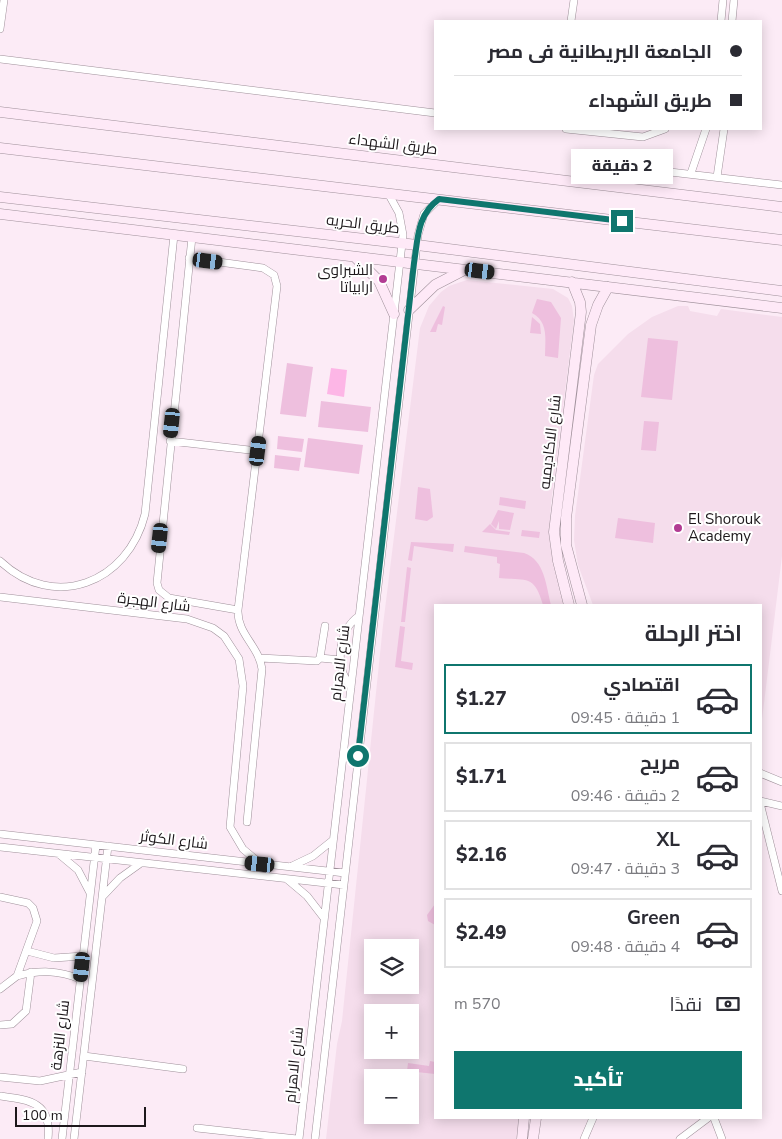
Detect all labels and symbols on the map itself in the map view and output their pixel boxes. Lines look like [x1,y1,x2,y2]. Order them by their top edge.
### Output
street label: طريق الشهداء [347,129,439,159]
callout: 2 دقيقة [571,148,673,184]
street label: طريق الحريه [325,210,401,238]
route end [611,210,633,232]
car [192,252,223,270]
place label: الشبراوى ارابياتا [317,260,373,297]
car [464,262,495,280]
marker: الشبراوى ارابياتا [377,273,389,285]
street label: شارع الاكاديميه [534,394,567,490]
car [162,407,181,439]
car [248,435,267,467]
place label: El Shorouk Academy [688,509,761,546]
car [150,522,169,554]
marker: El Shorouk Academy [672,522,684,534]
street label: شارع الهجرة [116,588,192,617]
street label: شارع الاهرام [325,624,356,702]
route start [347,745,369,767]
street label: شارع الكوثر [138,826,209,855]
car [244,855,275,873]
car [72,951,91,983]
street label: شارع النزهة [46,999,75,1071]
street label: شارع الاهرام [280,1026,309,1104]
scale bar [15,1104,146,1127]

